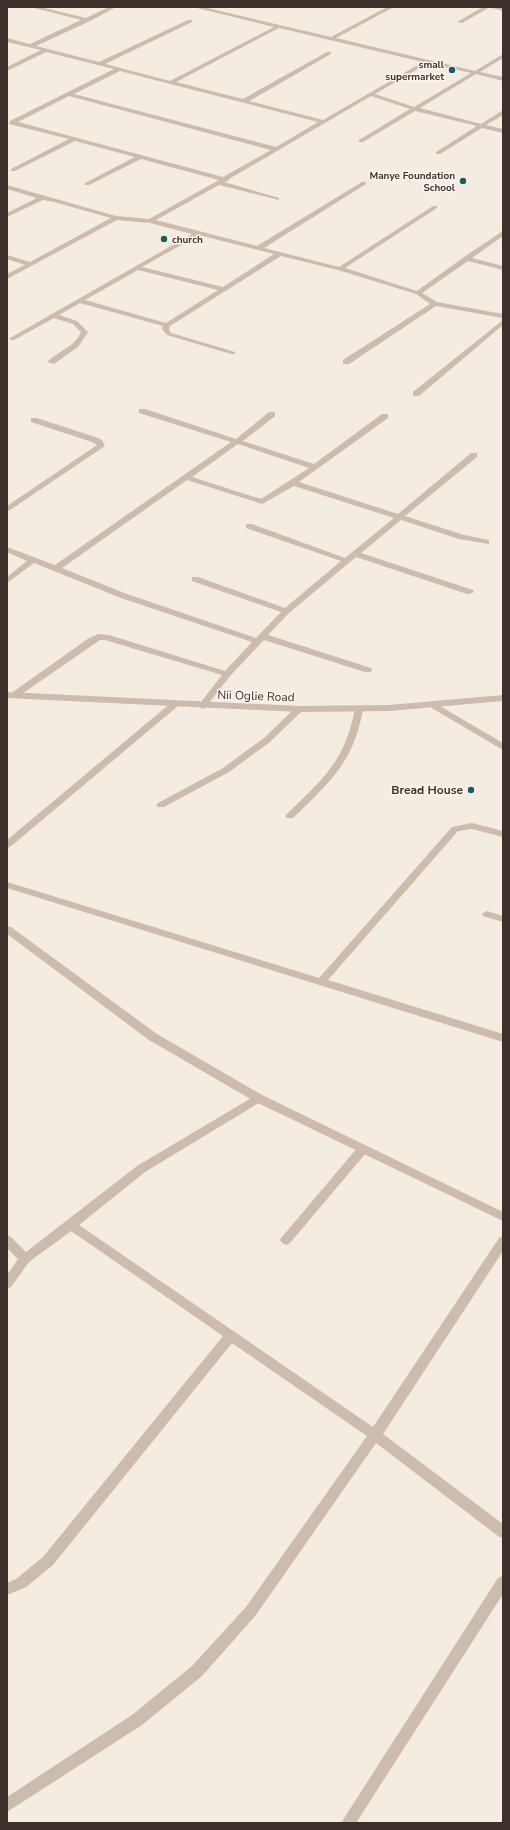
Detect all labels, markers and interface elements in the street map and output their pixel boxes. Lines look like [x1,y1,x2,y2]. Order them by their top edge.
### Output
place label: small supermarket [385,58,445,84]
marker: small supermarket [447,65,457,75]
place label: Manye Foundation School [369,169,456,195]
marker: Manye Foundation School [458,176,468,186]
place label: church [172,233,203,247]
marker: church [159,234,169,244]
street label: Nii Oglie Road [217,687,295,705]
place label: Bread House [391,782,463,798]
marker: Bread House [466,785,476,795]

